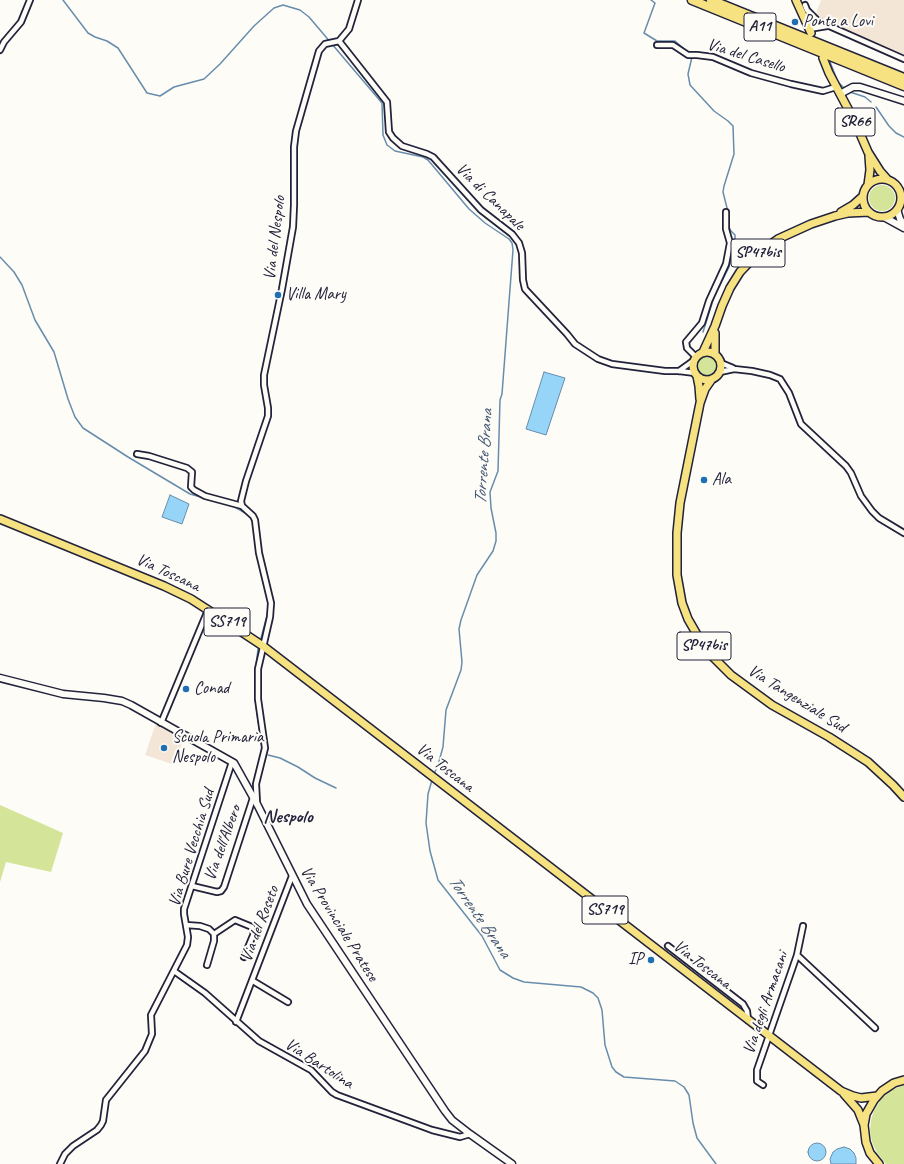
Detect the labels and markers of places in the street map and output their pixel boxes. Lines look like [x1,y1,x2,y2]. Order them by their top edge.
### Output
place label: Ponte a Lovi [803,12,873,32]
marker: Ponte a Lovi [790,17,800,27]
place label: Villa Mary [286,285,346,305]
marker: Villa Mary [273,290,283,300]
place label: Ala [712,470,731,490]
marker: Ala [699,475,709,485]
place label: Conad [194,679,229,699]
marker: Conad [181,684,191,694]
place label: Scuola Primaria Nespolo [172,728,263,768]
marker: Scuola Primaria Nespolo [159,743,169,753]
place label: IP [628,950,643,970]
marker: IP [646,955,656,965]

